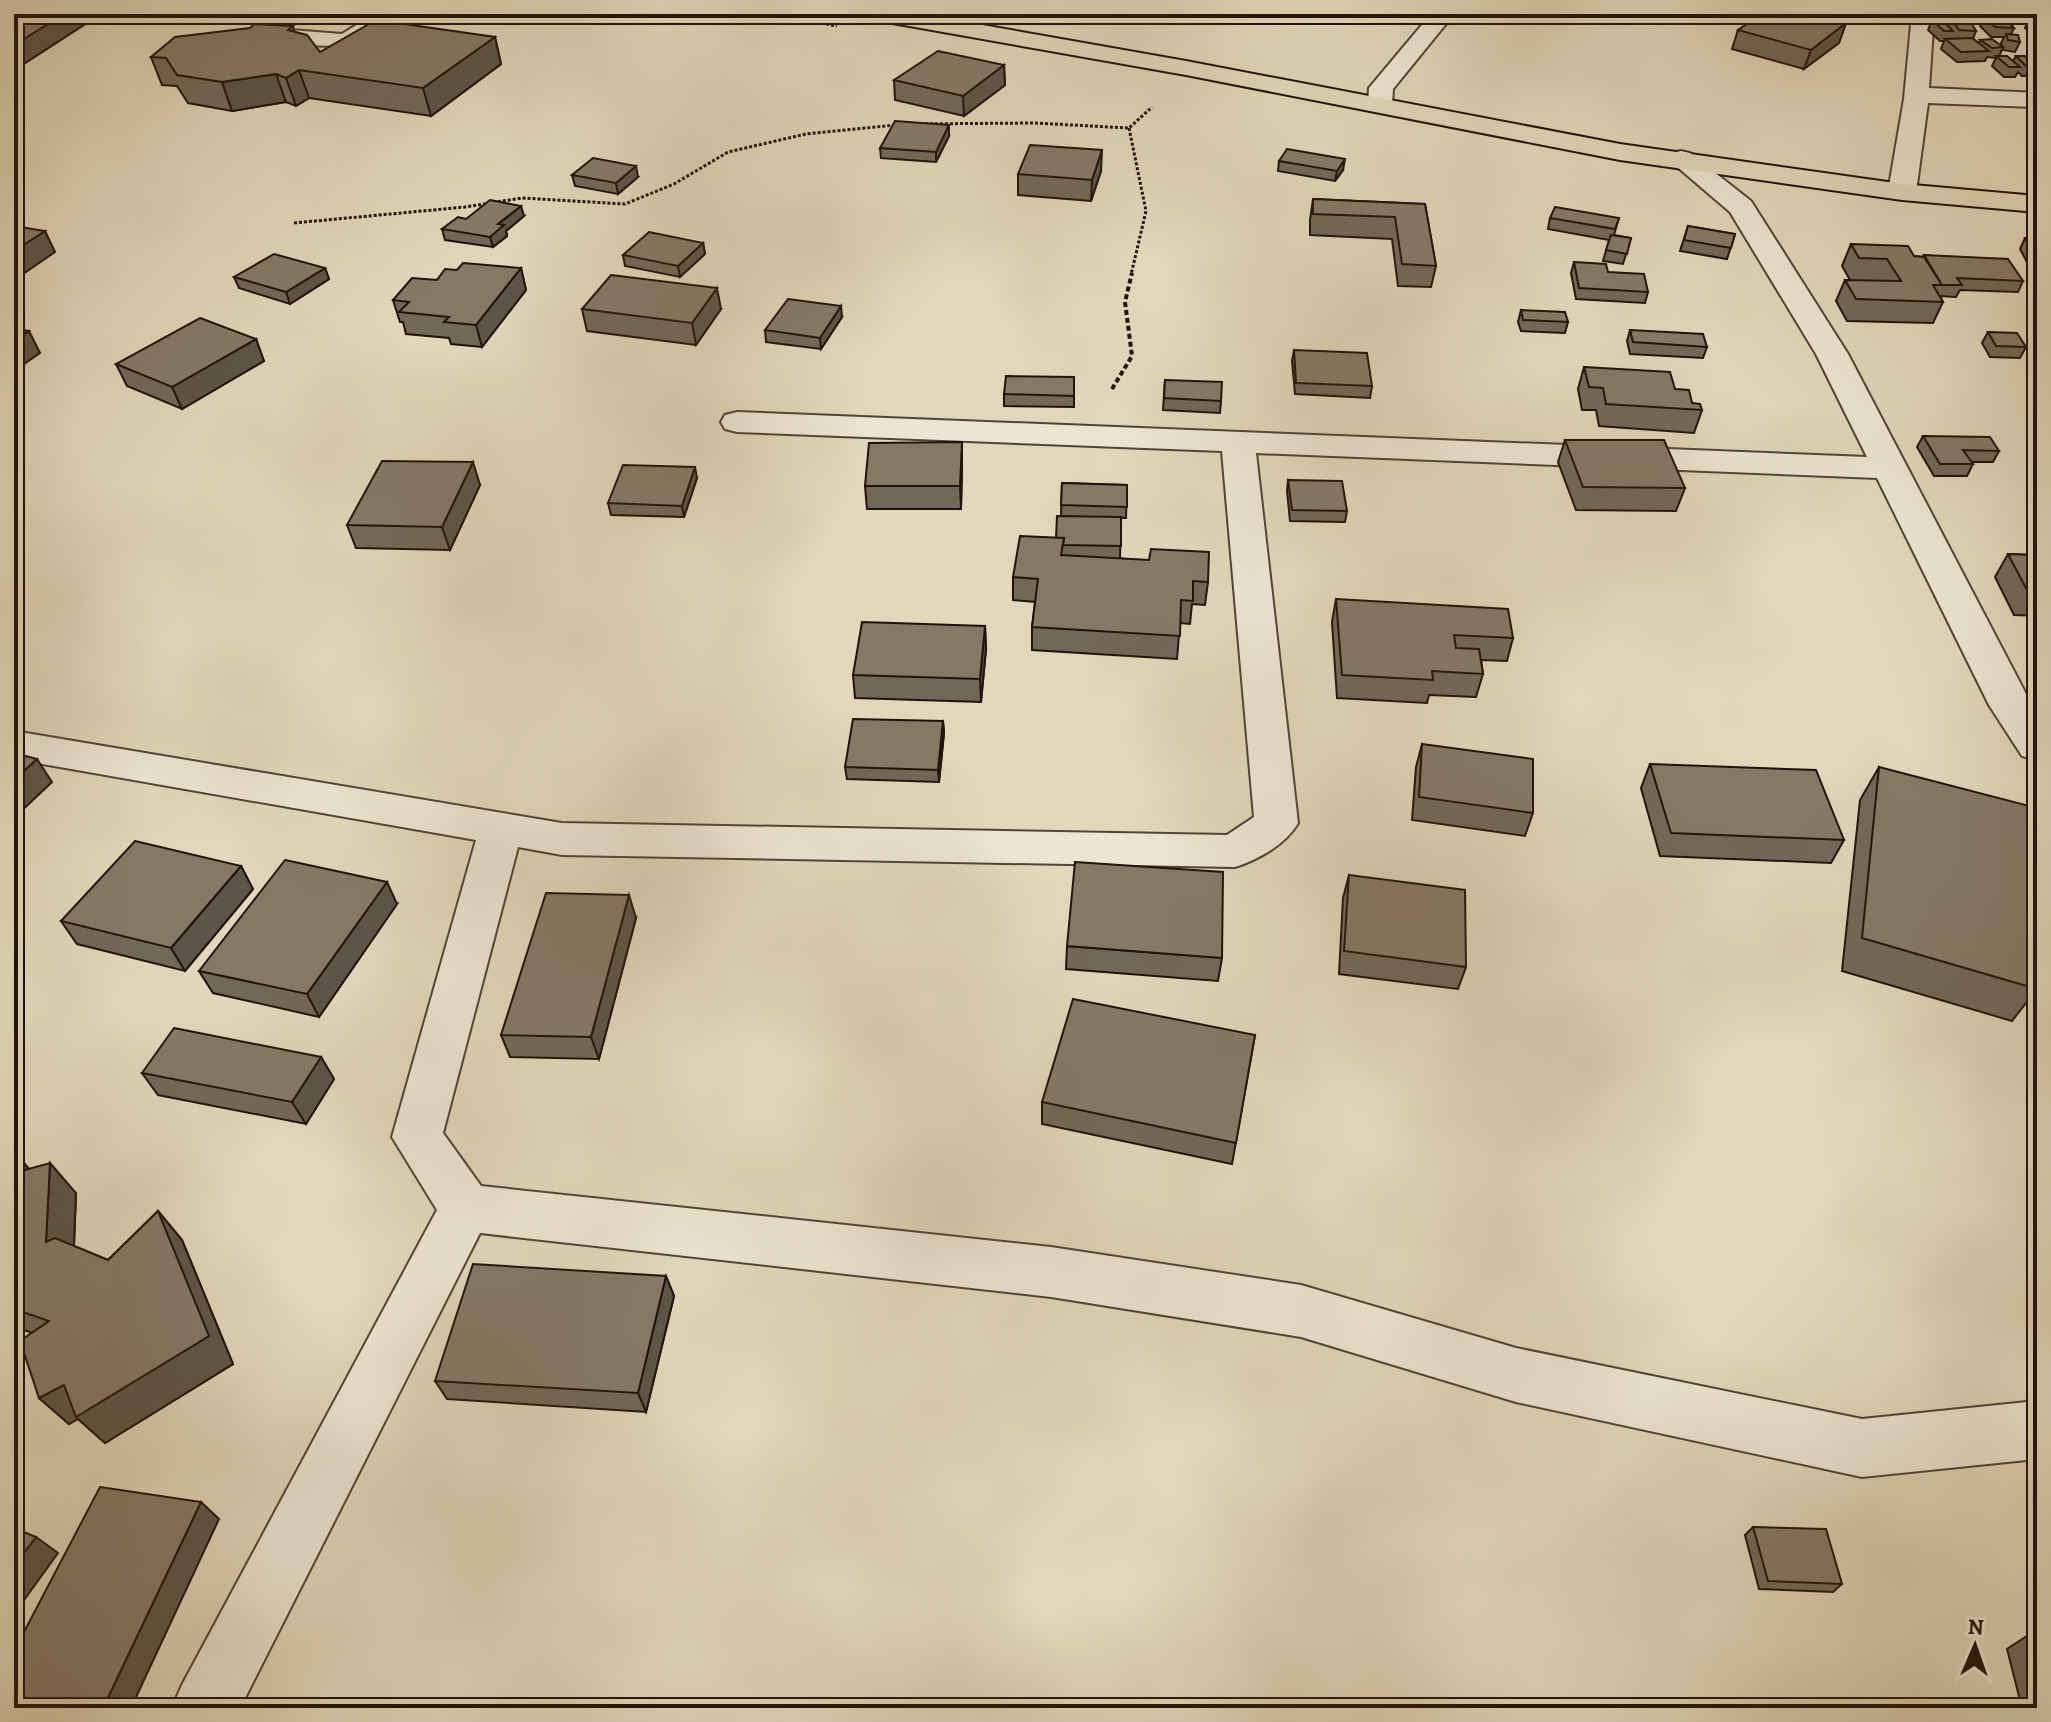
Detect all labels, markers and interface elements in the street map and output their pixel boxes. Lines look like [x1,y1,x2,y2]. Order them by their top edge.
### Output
north arrow [1935,1606,2015,1686]
text: N [1967,1612,1984,1642]

